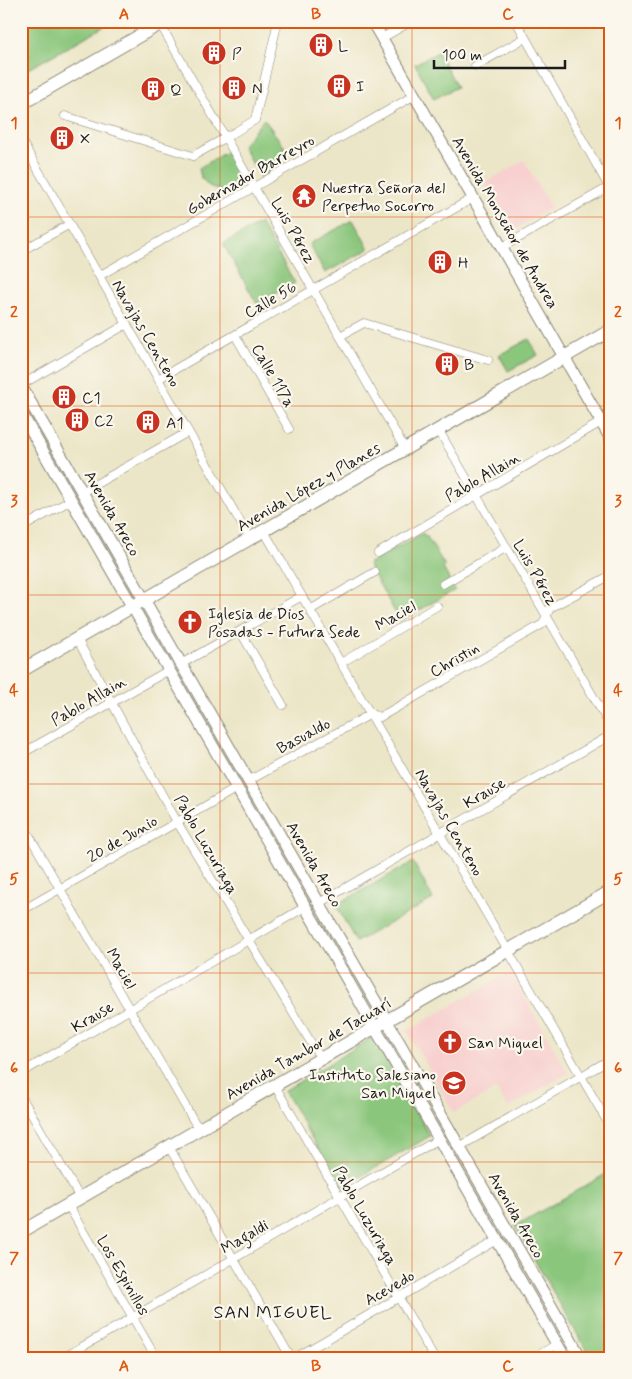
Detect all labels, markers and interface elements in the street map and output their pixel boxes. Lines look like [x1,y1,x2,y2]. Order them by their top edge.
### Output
text: A [119,4,129,25]
text: B [311,4,321,25]
text: C [502,4,514,25]
building icon: L [308,32,334,58]
place label: L [338,36,348,57]
scale bar [434,38,566,70]
building icon: P [201,40,227,66]
place label: P [232,44,242,65]
text: 100 m [442,46,482,66]
building icon: I [326,73,352,99]
building icon: N [221,75,247,101]
building icon: Q [140,76,166,102]
place label: I [356,77,364,98]
place label: N [252,79,263,100]
place label: Q [170,80,182,101]
text: 1 [10,113,18,134]
text: 1 [614,113,622,134]
building icon: X [49,125,75,151]
place label: X [80,129,90,150]
street label: Gobernador Barreyro [183,130,319,220]
street label: Avenida Monseñor de Andrea [447,133,563,313]
place label: Nuestra Señora del Perpetuo Socorro [322,178,445,217]
temple icon: Nuestra Señora del Perpetuo Socorro [291,183,317,209]
street label: Luis Pérez [265,194,320,268]
building icon: H [427,249,453,275]
place label: H [458,253,468,274]
street label: Navajas Centeno [106,276,185,391]
street label: Calle 56 [241,277,301,324]
text: 2 [10,302,18,323]
text: 2 [614,302,622,323]
street label: Calle 117a [246,340,299,411]
building icon: B [434,351,460,377]
place label: B [464,355,474,376]
building icon: C1 [51,384,77,410]
place label: C1 [82,388,101,409]
building icon: C2 [64,407,90,433]
building icon: A1 [135,409,161,435]
place label: C2 [94,411,113,432]
place label: A1 [166,413,184,434]
street label: Avenida López y Planes [233,438,384,537]
street label: Pablo Allain [441,447,525,507]
street label: Avenida Areco [79,467,145,561]
text: 3 [10,491,18,512]
text: 3 [614,491,622,512]
street label: Luis Pérez [507,536,562,610]
street label: Maciel [371,596,420,636]
place label: Iglesia de Dios Posadas - Futura Sede [208,604,361,643]
church icon: Iglesia de Dios Posadas - Futura Sede [177,609,203,635]
street label: Christin [426,638,483,683]
street label: Pablo Allain [47,671,131,731]
text: 4 [9,680,19,701]
text: 4 [613,680,623,701]
street label: Basualdo [273,713,334,759]
street label: Navajas Centeno [409,765,488,880]
street label: Krause [460,773,510,814]
street label: Pablo Luzuriaga [169,791,243,898]
street label: 20 de Junio [84,811,162,868]
street label: Avenida Areco [281,818,347,912]
text: 5 [9,869,19,890]
text: 5 [613,869,623,890]
street label: Maciel [101,944,141,993]
street label: Avenida Tambor de Tacuarí [222,993,395,1105]
street label: Krause [68,997,118,1038]
church icon: San Miguel [437,1029,463,1055]
place label: San Miguel [468,1033,543,1054]
text: 6 [10,1058,18,1079]
text: 6 [614,1058,622,1079]
place label: Instituto Salesiano San Miguel [309,1065,436,1104]
school or university icon: Instituto Salesiano San Miguel [441,1070,467,1096]
street label: Pablo Luzuriaga [328,1162,402,1269]
street label: Avenida Areco [483,1169,549,1263]
street label: Magaldi [217,1215,273,1260]
street label: Los Espinillos [91,1232,154,1320]
text: 7 [9,1248,19,1269]
text: 7 [613,1248,623,1269]
street label: Acevedo [361,1265,419,1311]
district label: SAN MIGUEL [213,1301,333,1325]
text: A [119,1356,129,1377]
text: B [311,1356,321,1377]
text: C [502,1356,514,1377]

